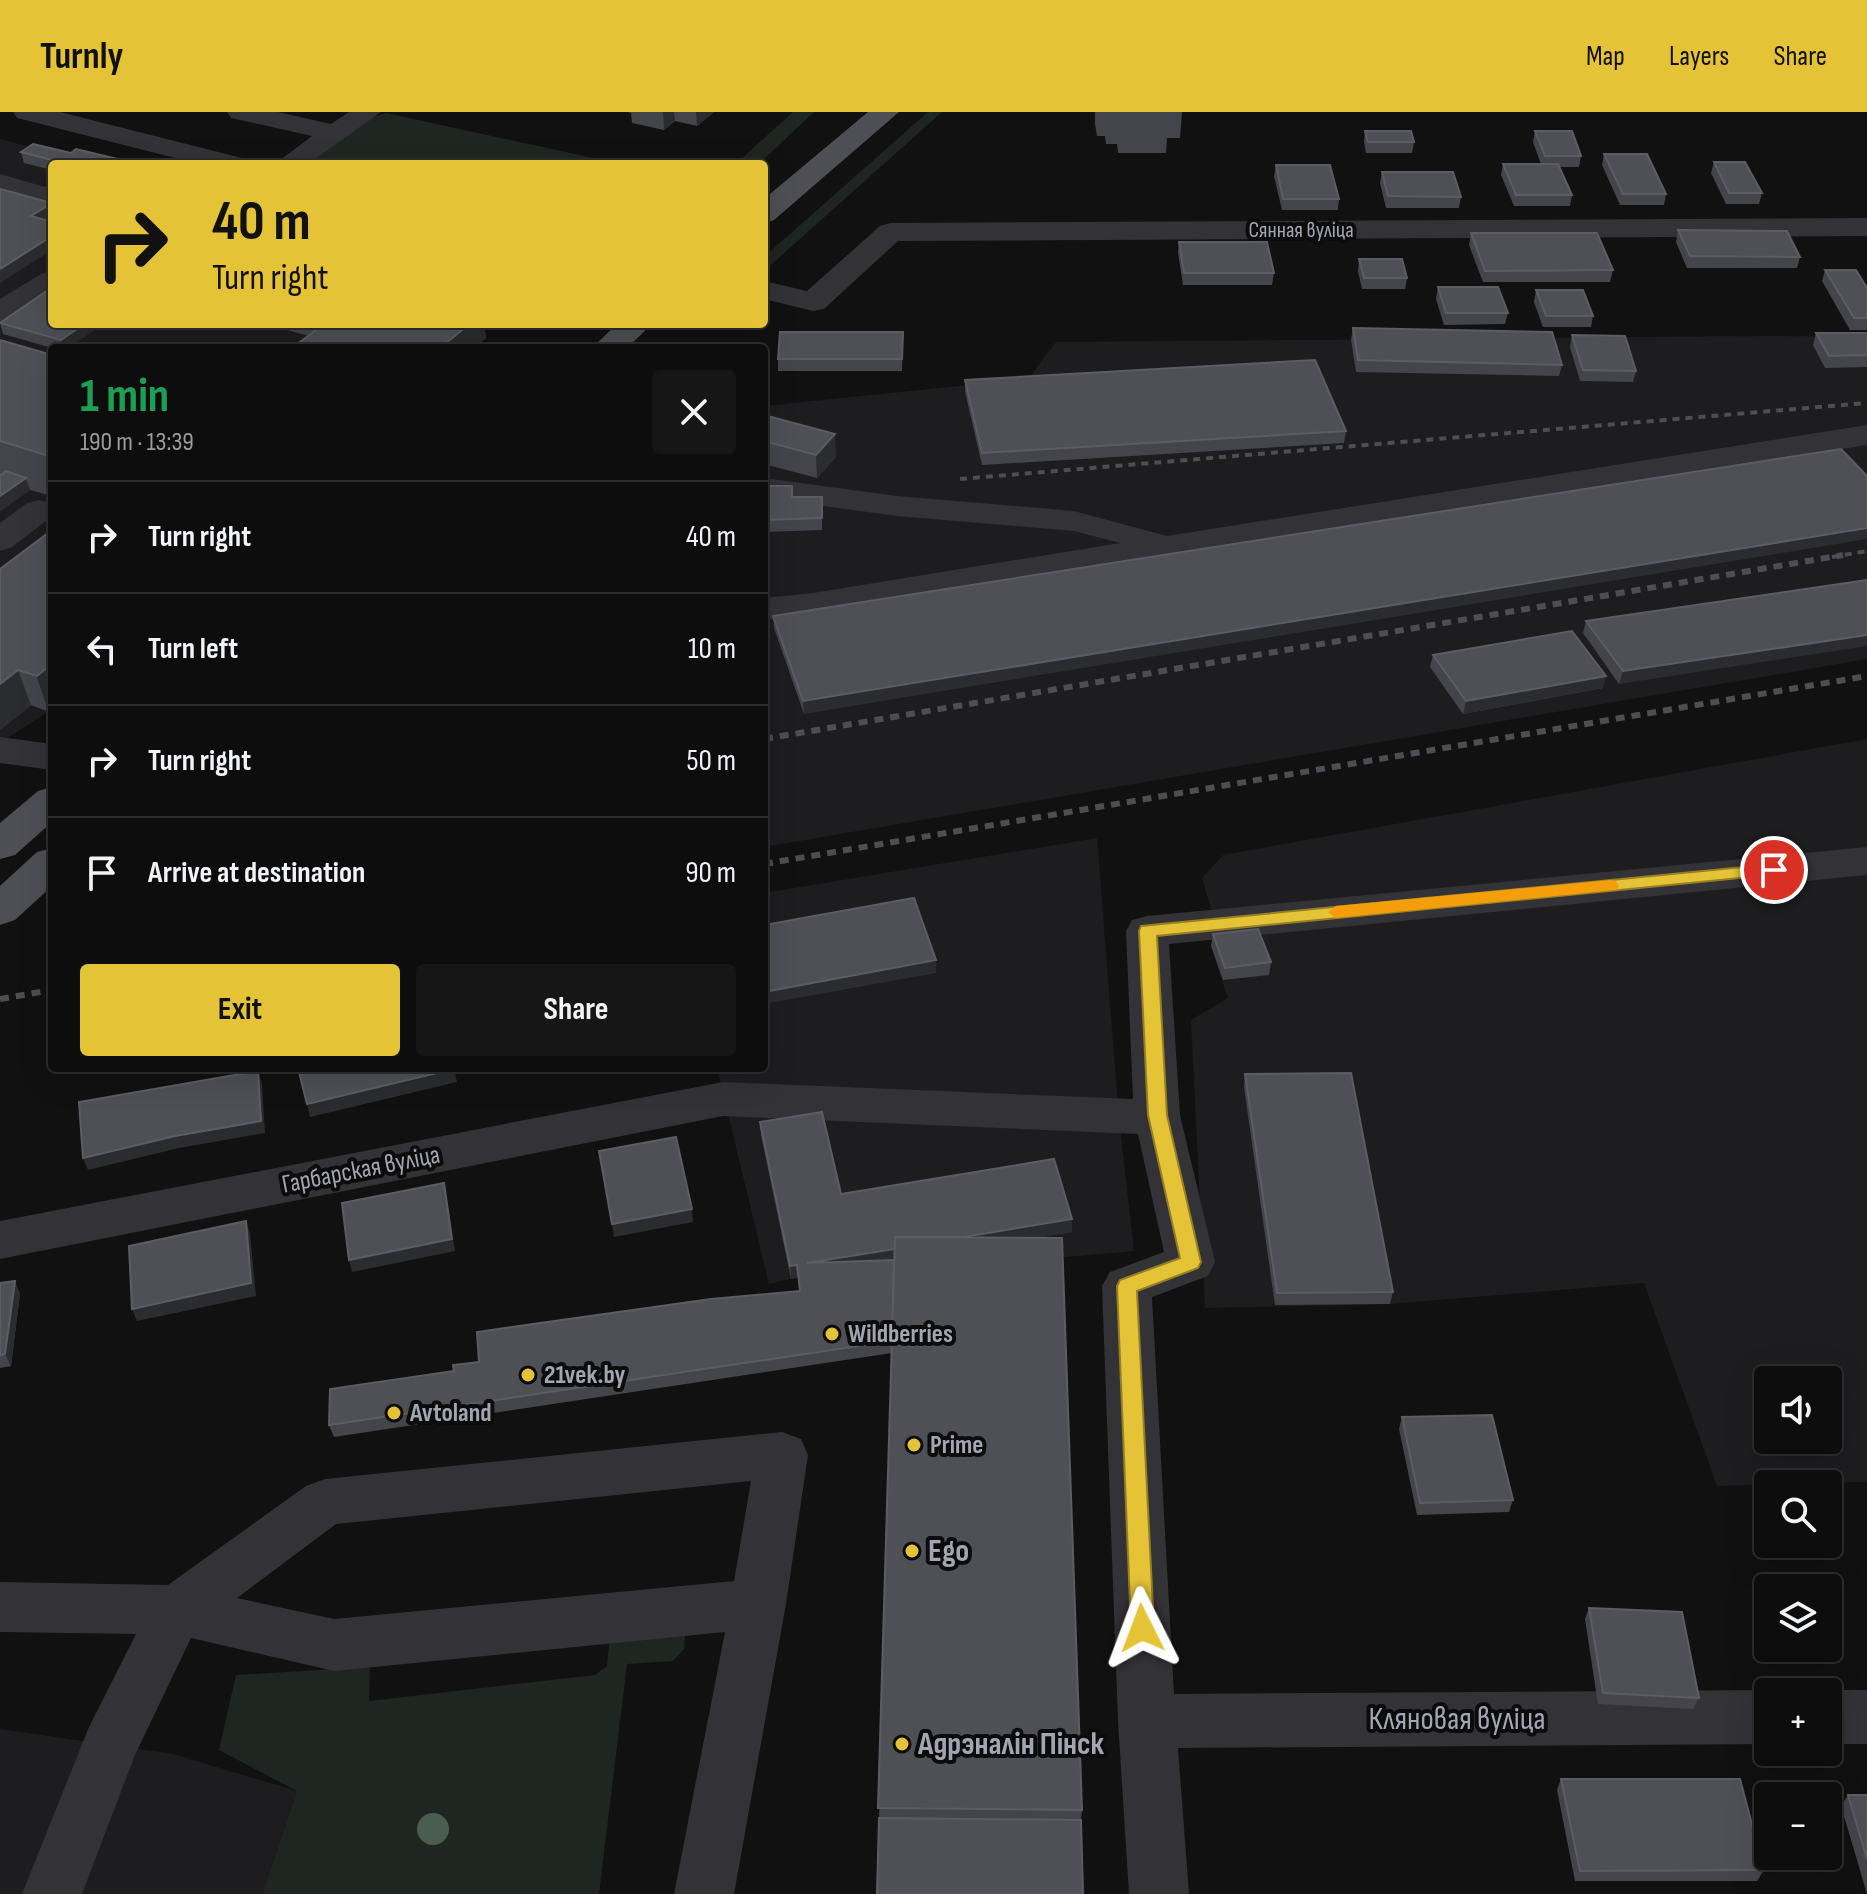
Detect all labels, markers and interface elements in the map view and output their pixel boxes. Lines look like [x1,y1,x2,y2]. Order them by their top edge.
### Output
text: Turnly [40,34,123,79]
text: Map [1586,40,1625,73]
text: Layers [1669,40,1729,73]
text: Share [1773,40,1827,73]
text: 40 m [212,189,311,256]
icon: right [80,192,184,296]
street label: Сянная вуліца [1248,217,1354,244]
text: Turn right [212,257,329,300]
text: 1 min [80,368,169,425]
button: close [652,370,736,454]
text: 190 m · 13:39 [80,427,194,458]
icon: right [80,515,124,559]
text: Turn right [148,519,251,555]
text: 40 m [686,519,736,555]
icon: left [80,627,124,671]
text: Turn left [148,631,238,667]
text: 10 m [688,631,736,667]
icon: right [80,739,124,783]
text: Turn right [148,743,251,779]
text: 50 m [687,743,736,779]
pin [1740,836,1808,904]
icon: arrive [1752,848,1796,892]
icon: arrive [80,851,124,895]
text: Arrive at destination [148,855,365,891]
text: 90 m [685,855,736,891]
button: Exit [80,964,400,1056]
button: Share [416,964,736,1056]
street label: Гарбарская вуліца [279,1140,443,1200]
place label: Wildberries [848,1319,953,1350]
marker: Wildberries [823,1325,841,1343]
place label: 21vek.by [544,1360,625,1391]
marker: 21vek.by [519,1366,537,1384]
map controls [1754,1366,1842,1870]
button: sound [1754,1366,1842,1454]
place label: Avtoland [409,1398,492,1429]
marker: Avtoland [385,1404,403,1422]
place label: Prime [930,1430,983,1461]
marker: Prime [905,1436,923,1454]
button: search [1754,1470,1842,1558]
place label: Ego [928,1532,969,1571]
marker: Ego [903,1542,921,1560]
button: layers [1754,1574,1842,1662]
position arrow [1100,1586,1184,1670]
button: + [1754,1678,1842,1766]
street label: Кляновая вуліца [1368,1700,1546,1739]
place label: Адрэналін Пінск [917,1725,1105,1764]
marker: Адрэналін Пінск [893,1735,911,1753]
button: − [1754,1782,1842,1870]

